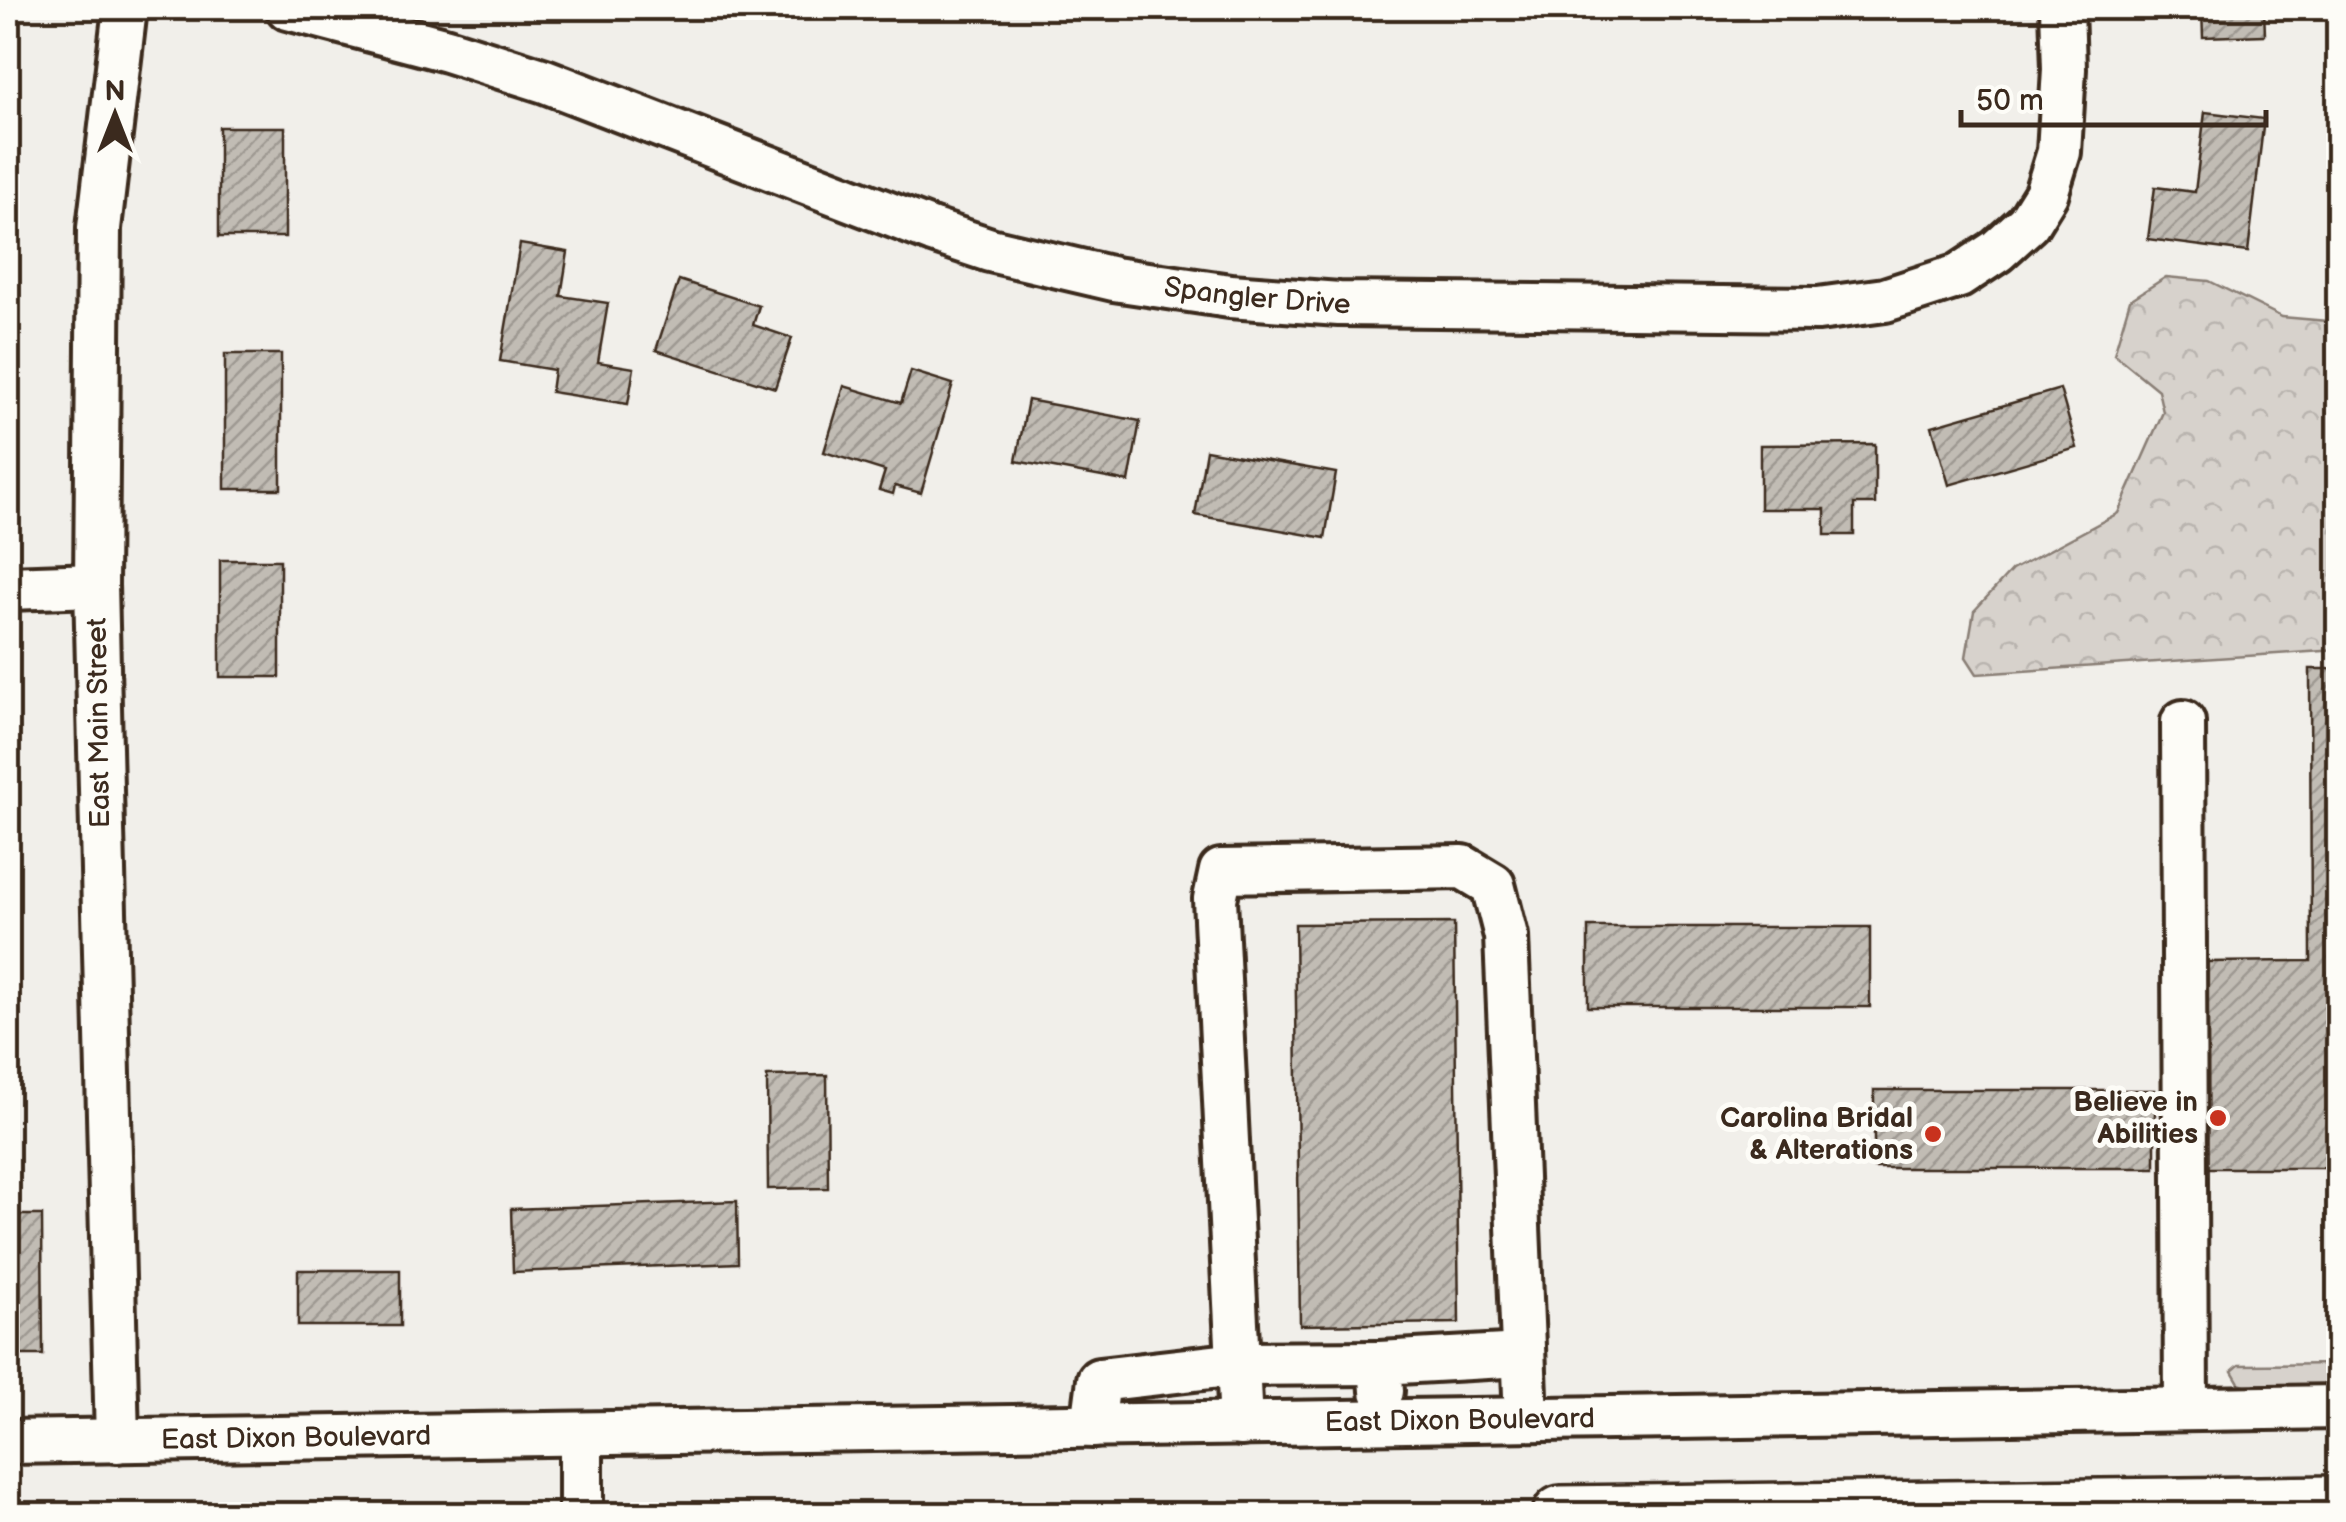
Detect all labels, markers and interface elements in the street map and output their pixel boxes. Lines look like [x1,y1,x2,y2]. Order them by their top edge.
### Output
north arrow [65,65,165,165]
scale bar [1961,65,2266,127]
text: N [104,75,126,108]
text: 50 m [1976,83,2044,119]
street label: Spangler Drive [1162,270,1351,321]
street label: East Main Street [81,617,117,829]
place label: Believe in Abilities [2073,1086,2198,1151]
place label: Carolina Bridal & Alterations [1720,1102,1913,1167]
marker: Believe in Abilities [2207,1107,2229,1129]
marker: Carolina Bridal & Alterations [1922,1123,1944,1145]
street label: East Dixon Boulevard [1324,1402,1595,1439]
street label: East Dixon Boulevard [161,1419,431,1456]

